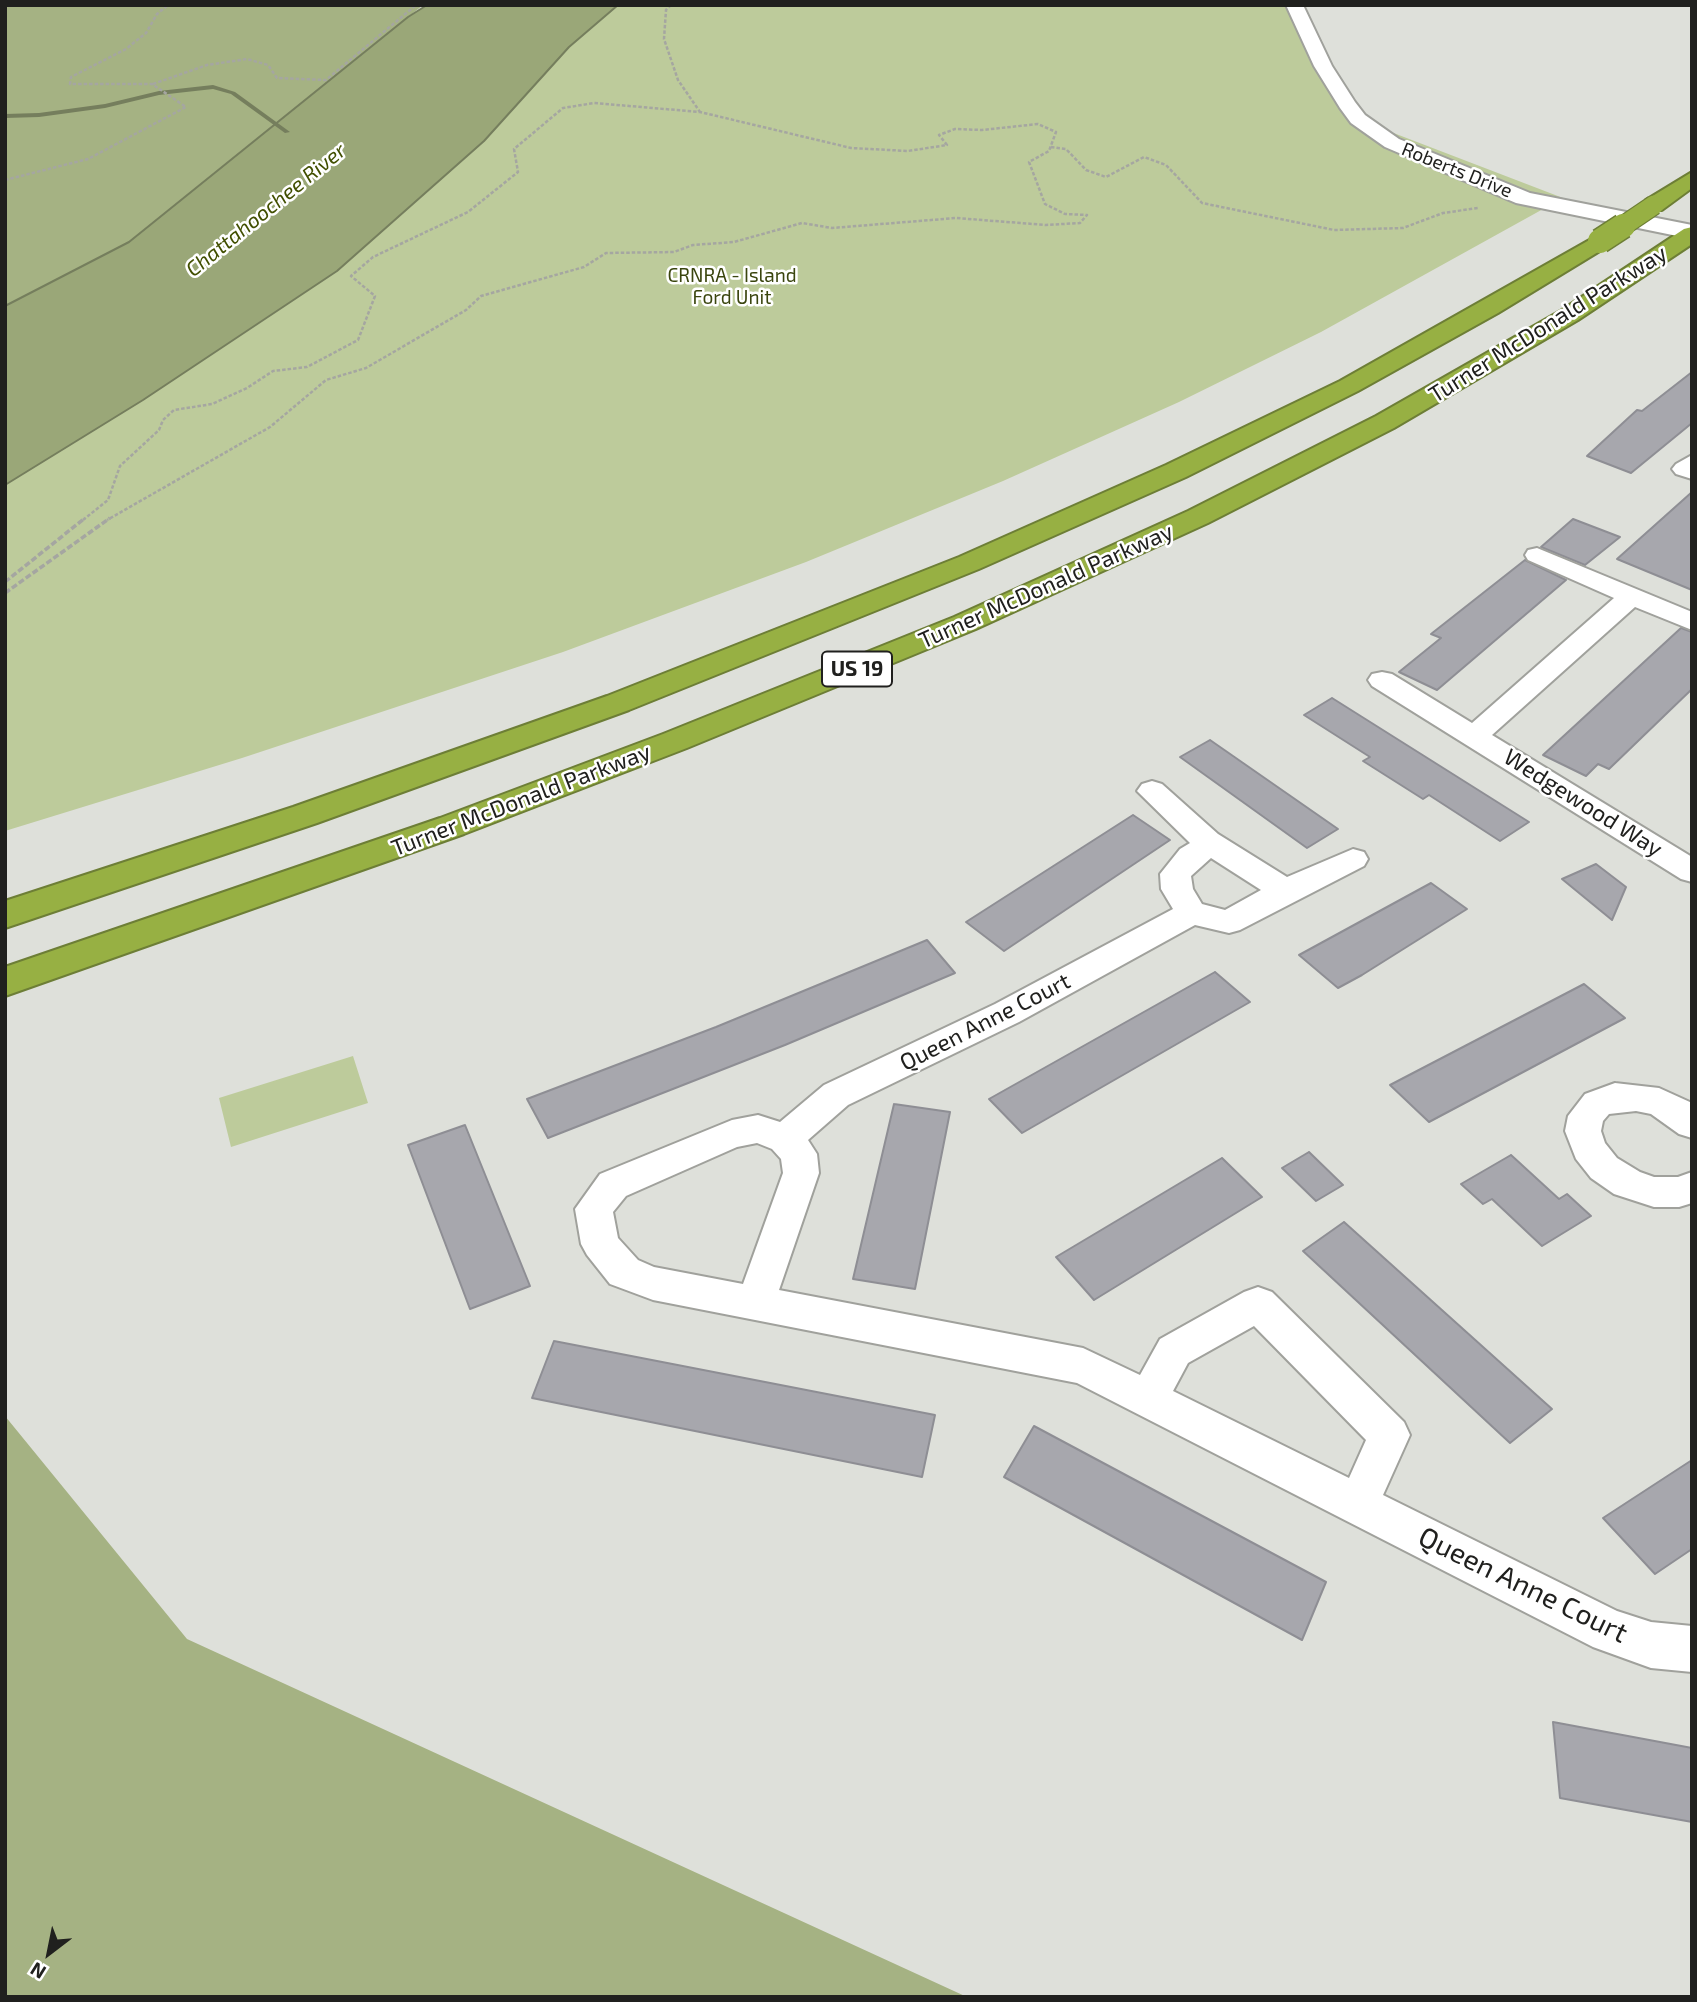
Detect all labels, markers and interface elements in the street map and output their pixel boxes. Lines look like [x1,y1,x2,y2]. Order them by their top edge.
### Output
street label: Roberts Drive [1398,137,1516,203]
water label: Chattahoochee River [181,138,351,282]
street label: Turner McDonald Parkway [1424,239,1672,409]
park label: CRNRA - Island Ford Unit [667,265,797,309]
street label: Turner McDonald Parkway [915,517,1177,655]
road number: US 19 [822,652,892,686]
street label: Turner McDonald Parkway [388,738,654,862]
street label: Wedgewood Way [1499,743,1667,863]
street label: Queen Anne Court [895,967,1075,1077]
street label: Queen Anne Court [1413,1520,1633,1650]
north arrow [14,1918,84,1988]
text: N [26,1958,50,1985]

